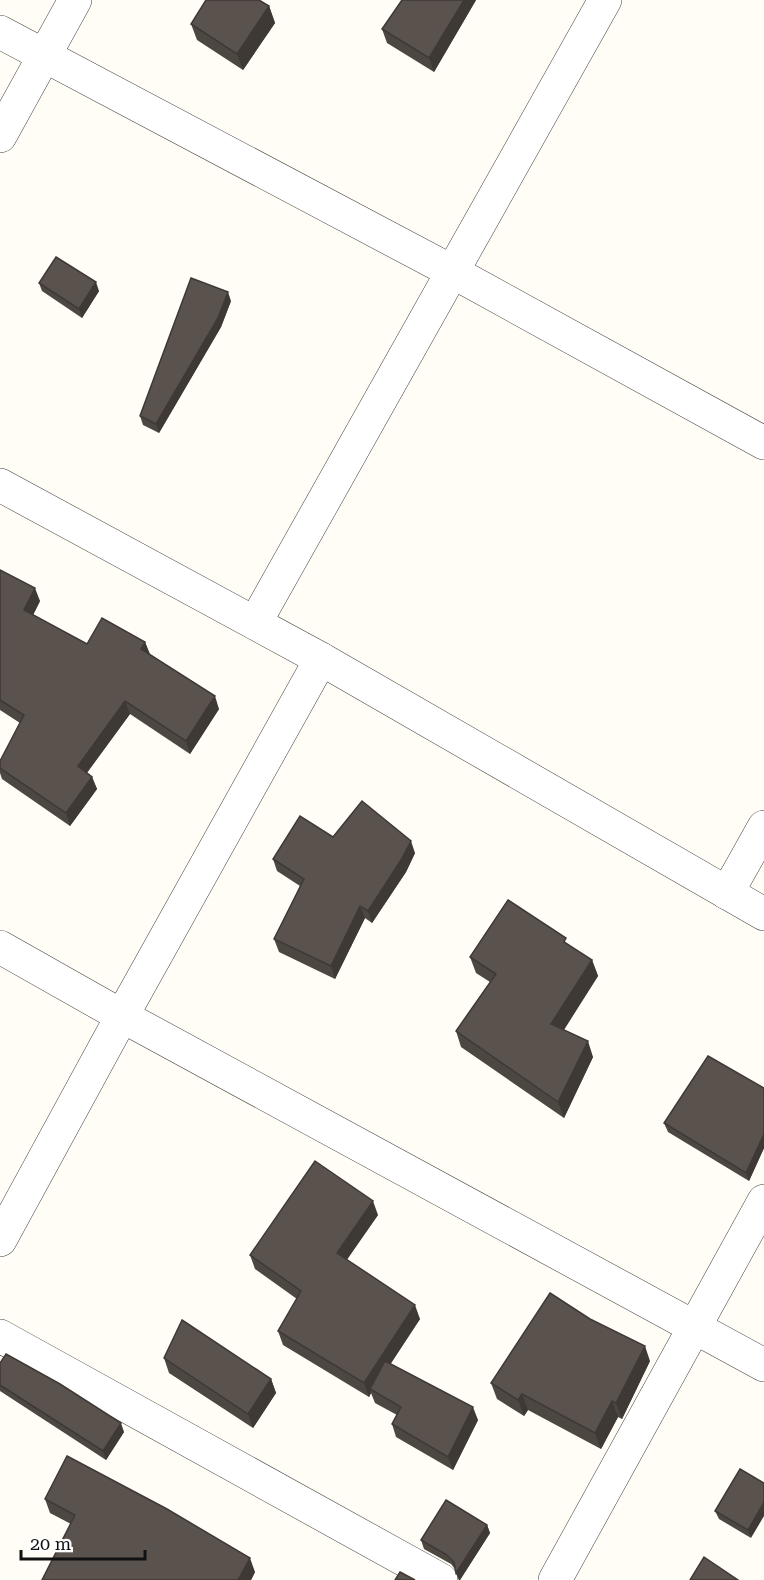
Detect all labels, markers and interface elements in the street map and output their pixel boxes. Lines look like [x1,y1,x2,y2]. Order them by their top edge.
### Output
scale bar [21,1523,146,1561]
text: 20 m [30,1533,71,1554]

